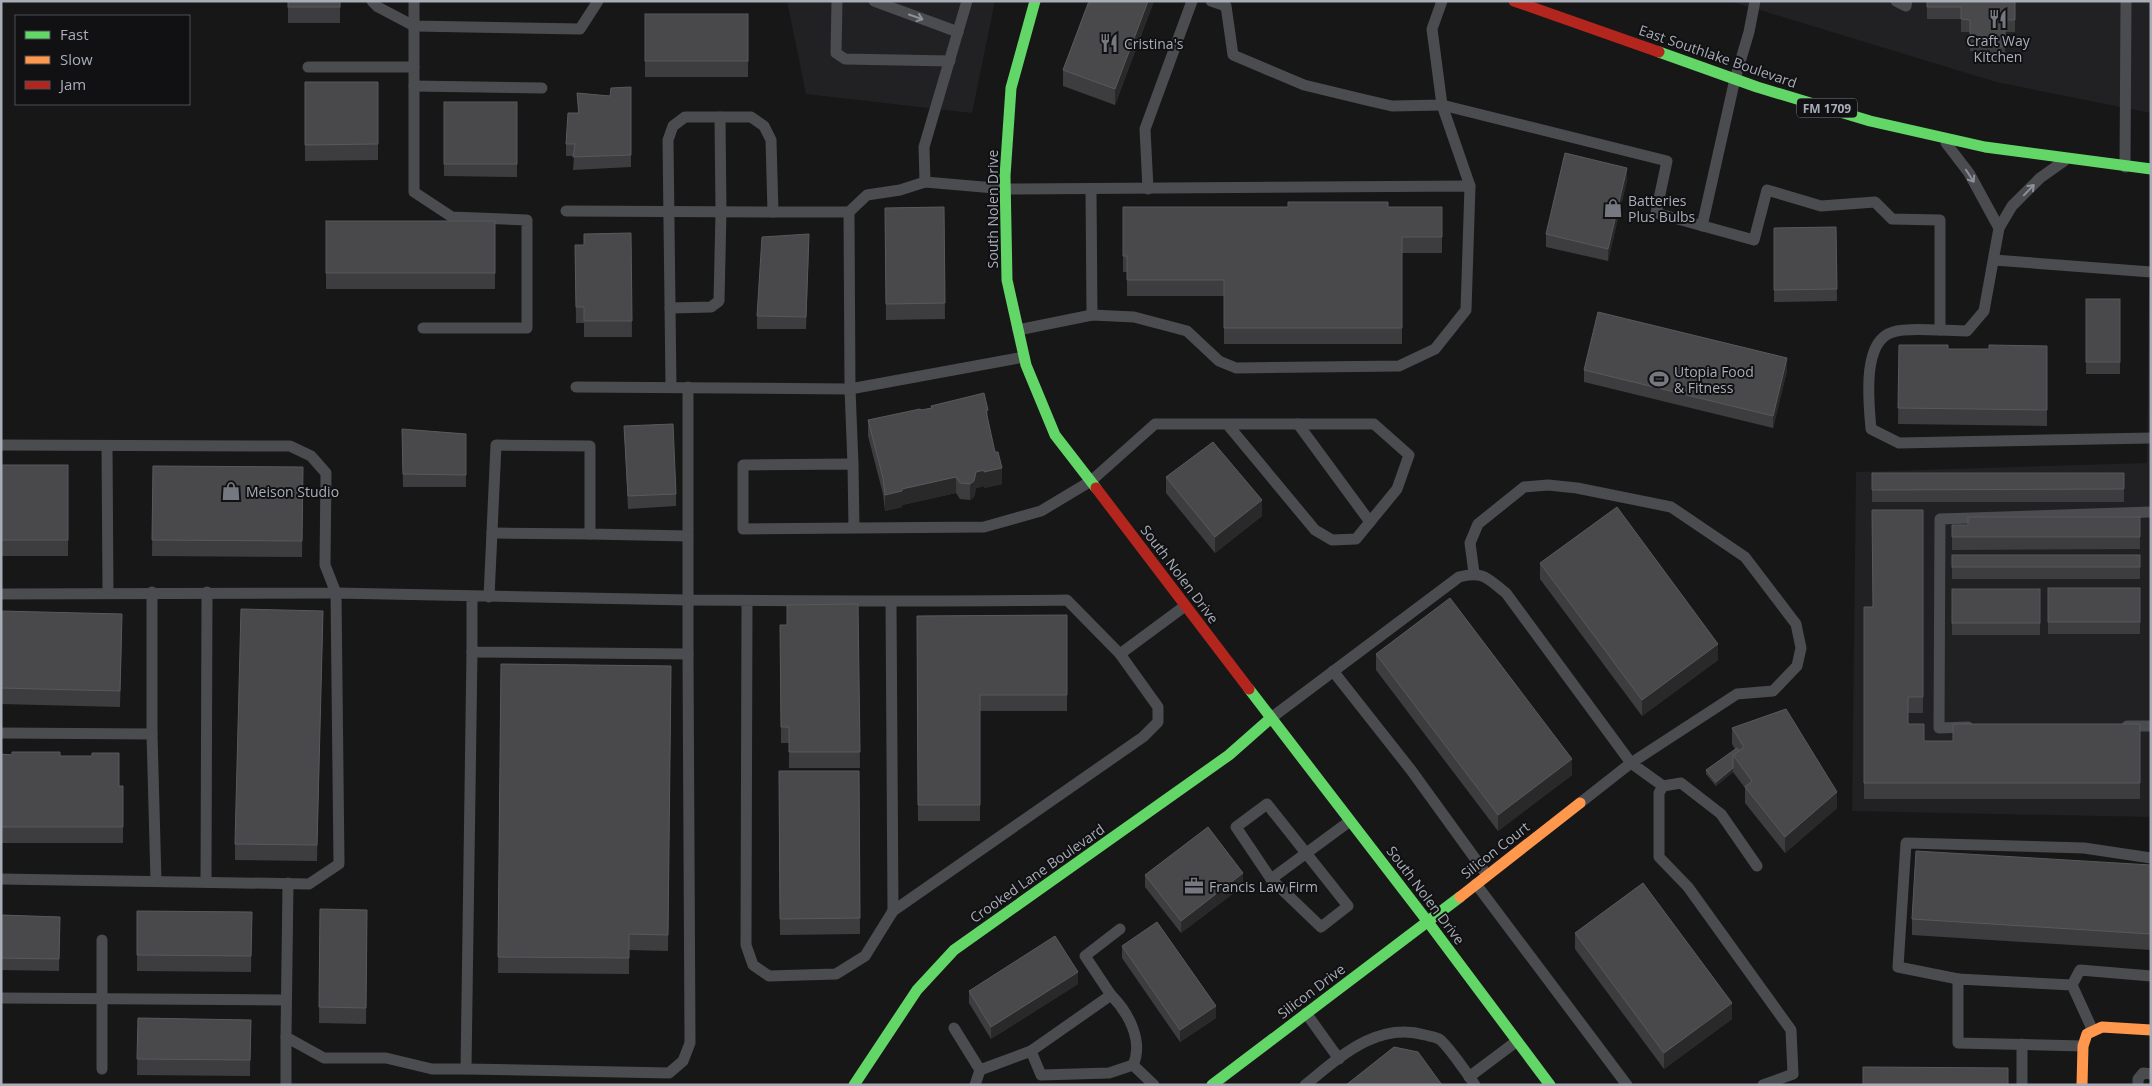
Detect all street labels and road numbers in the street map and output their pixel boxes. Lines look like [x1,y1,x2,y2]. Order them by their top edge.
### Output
street label: East Southlake Boulevard [1637,20,1799,92]
road number: FM 1709 [1797,99,1857,118]
street label: South Nolen Drive [983,149,1002,268]
street label: South Nolen Drive [1137,521,1223,627]
street label: Silicon Court [1457,817,1533,883]
street label: Crooked Lane Boulevard [966,819,1108,927]
street label: South Nolen Drive [1383,842,1469,948]
street label: Silicon Drive [1273,959,1349,1023]

